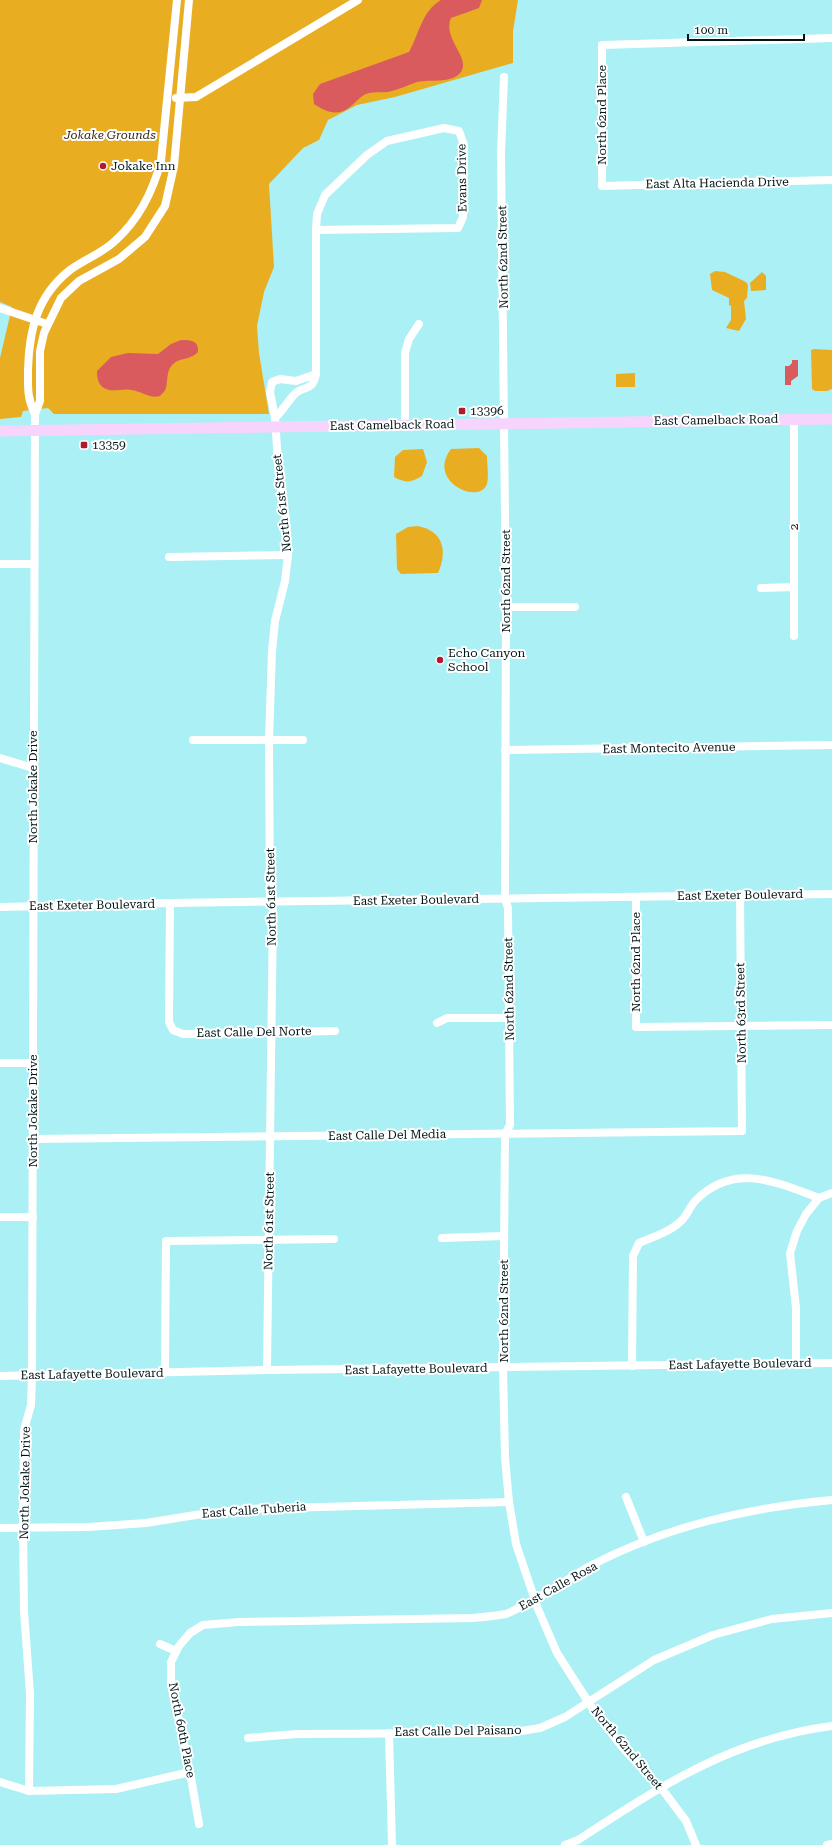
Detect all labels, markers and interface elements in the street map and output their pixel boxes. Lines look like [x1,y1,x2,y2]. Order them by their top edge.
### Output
scale bar [688,16,804,42]
text: 100 m [694,23,728,37]
street label: North 62nd Place [595,65,609,165]
park label: Jokake Grounds [63,128,156,142]
street label: Evans Drive [454,143,470,212]
place label: Jokake Inn [111,159,176,173]
marker: Jokake Inn [98,161,108,171]
street label: East Alta Hacienda Drive [645,175,789,191]
street label: North 62nd Street [495,205,511,309]
place label: 13396 [470,404,504,418]
marker: 13396 [457,406,467,416]
street label: East Camelback Road [654,412,779,428]
street label: East Camelback Road [330,417,455,433]
place label: 13359 [92,438,126,452]
marker: 13359 [79,440,89,450]
street label: North 61st Street [270,453,294,553]
street label: 2 [787,523,801,530]
street label: North 62nd Street [499,529,513,633]
place label: Echo Canyon School [448,646,526,674]
marker: Echo Canyon School [435,655,445,665]
street label: North Jokake Drive [26,730,40,844]
street label: East Montecito Avenue [602,740,736,756]
street label: North 61st Street [263,847,279,946]
street label: East Exeter Boulevard [677,887,804,903]
street label: East Exeter Boulevard [353,892,480,908]
street label: East Exeter Boulevard [29,897,156,913]
street label: North 62nd Place [629,912,643,1012]
street label: North 62nd Street [501,937,517,1041]
street label: North 63rd Street [733,962,749,1063]
street label: East Calle Del Norte [196,1024,312,1040]
street label: North Jokake Drive [26,1054,40,1168]
street label: East Calle Del Media [328,1127,447,1143]
street label: North 61st Street [261,1171,277,1270]
street label: North 62nd Street [497,1259,511,1363]
street label: East Lafayette Boulevard [668,1356,812,1372]
street label: East Lafayette Boulevard [344,1361,488,1377]
street label: East Lafayette Boulevard [20,1366,164,1382]
street label: North Jokake Drive [17,1426,33,1540]
street label: East Calle Tuberia [201,1499,307,1521]
street label: East Calle Rosa [516,1558,600,1613]
street label: North 60th Place [166,1681,198,1779]
street label: North 62nd Street [588,1704,666,1793]
street label: East Calle Del Paisano [394,1723,522,1739]

